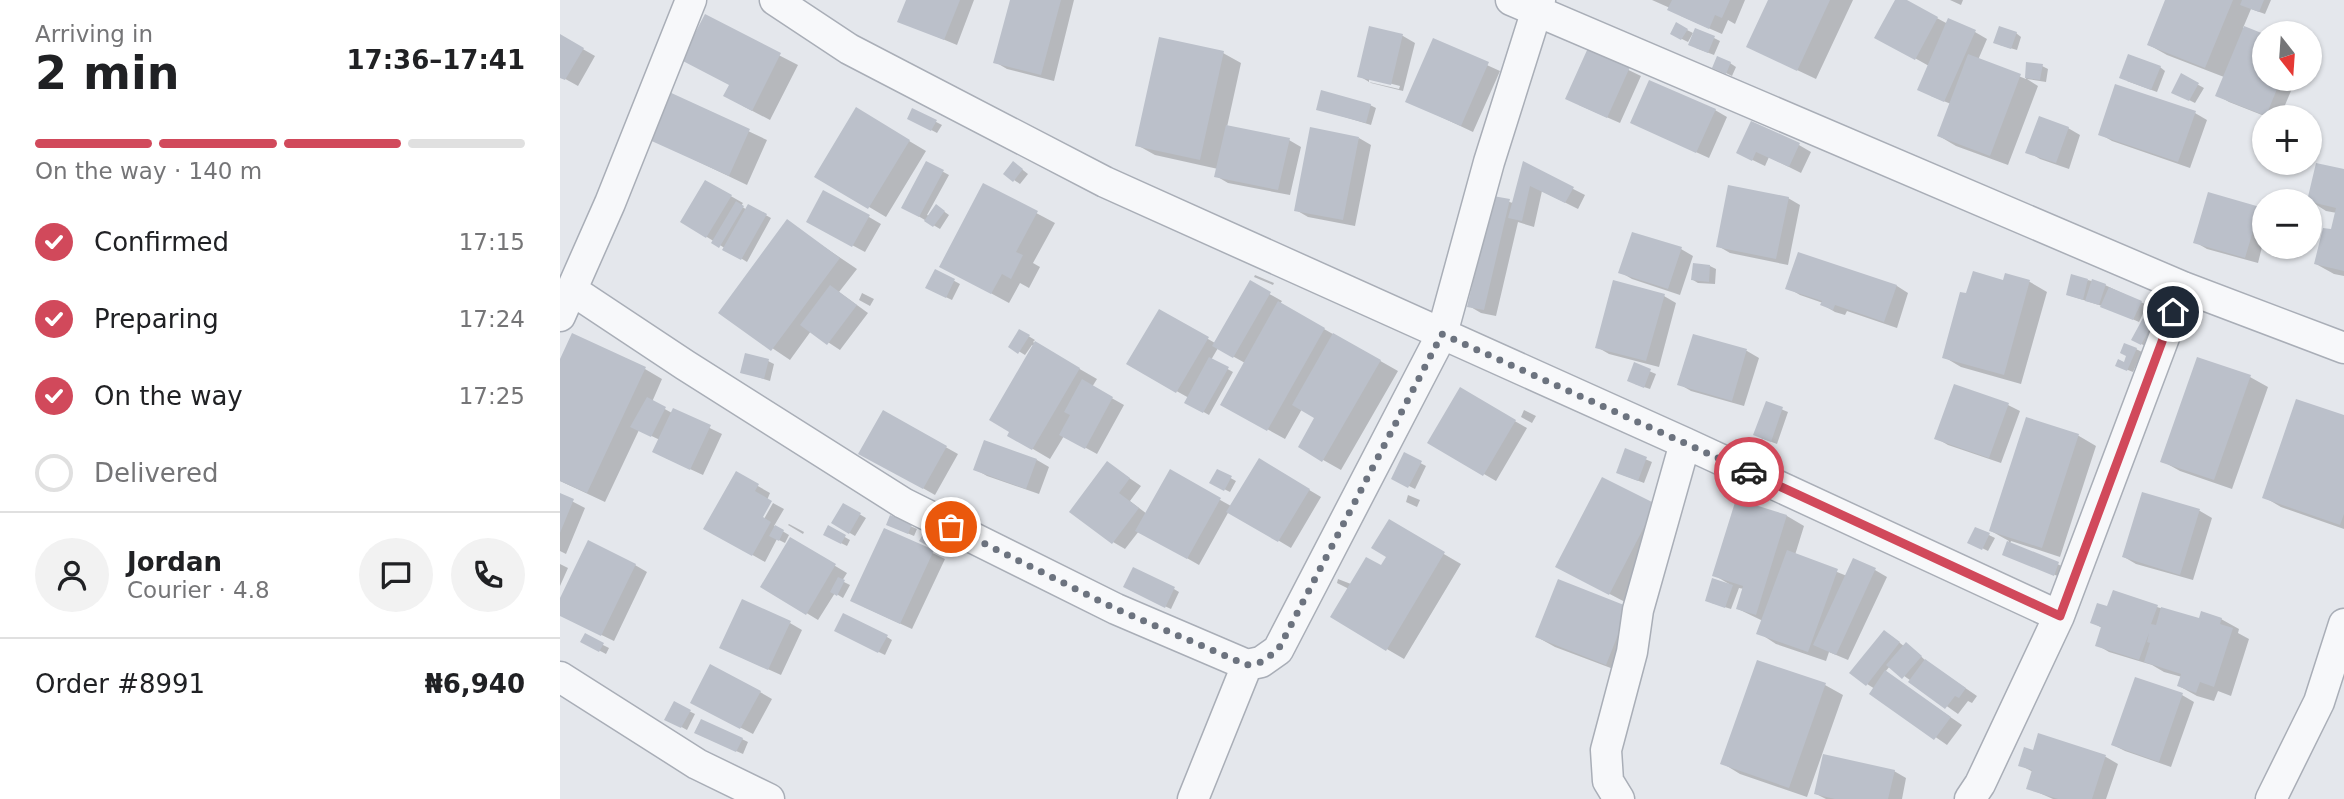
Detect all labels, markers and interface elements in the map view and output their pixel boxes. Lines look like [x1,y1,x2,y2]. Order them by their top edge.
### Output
text: Arriving in [35,21,153,47]
north arrow [2252,21,2322,91]
map controls [2252,21,2322,259]
text: 17:36–17:41 [346,45,525,75]
text: 2 min [35,46,179,100]
button: + [2252,105,2322,175]
text: On the way · 140 m [35,158,262,184]
button: − [2252,189,2322,259]
icon: check [35,223,73,261]
text: Confirmed [94,227,229,257]
text: 17:15 [459,229,525,255]
pin [2143,282,2203,342]
icon: home [2154,293,2192,331]
icon: check [35,300,73,338]
text: Preparing [94,304,219,334]
text: 17:24 [459,306,525,332]
icon: check [35,377,73,415]
text: On the way [94,381,243,411]
text: 17:25 [459,383,525,409]
courier [1714,437,1784,507]
icon: car [1730,453,1768,491]
text: Delivered [94,458,218,488]
pin [921,497,981,557]
icon: bag [932,508,970,546]
button: person [35,538,109,612]
button: chat [359,538,433,612]
button: phone [451,538,525,612]
text: Jordan [127,547,222,577]
text: Courier · 4.8 [127,577,270,603]
text: Order #8991 [35,669,205,699]
text: ₦6,940 [425,669,525,699]

